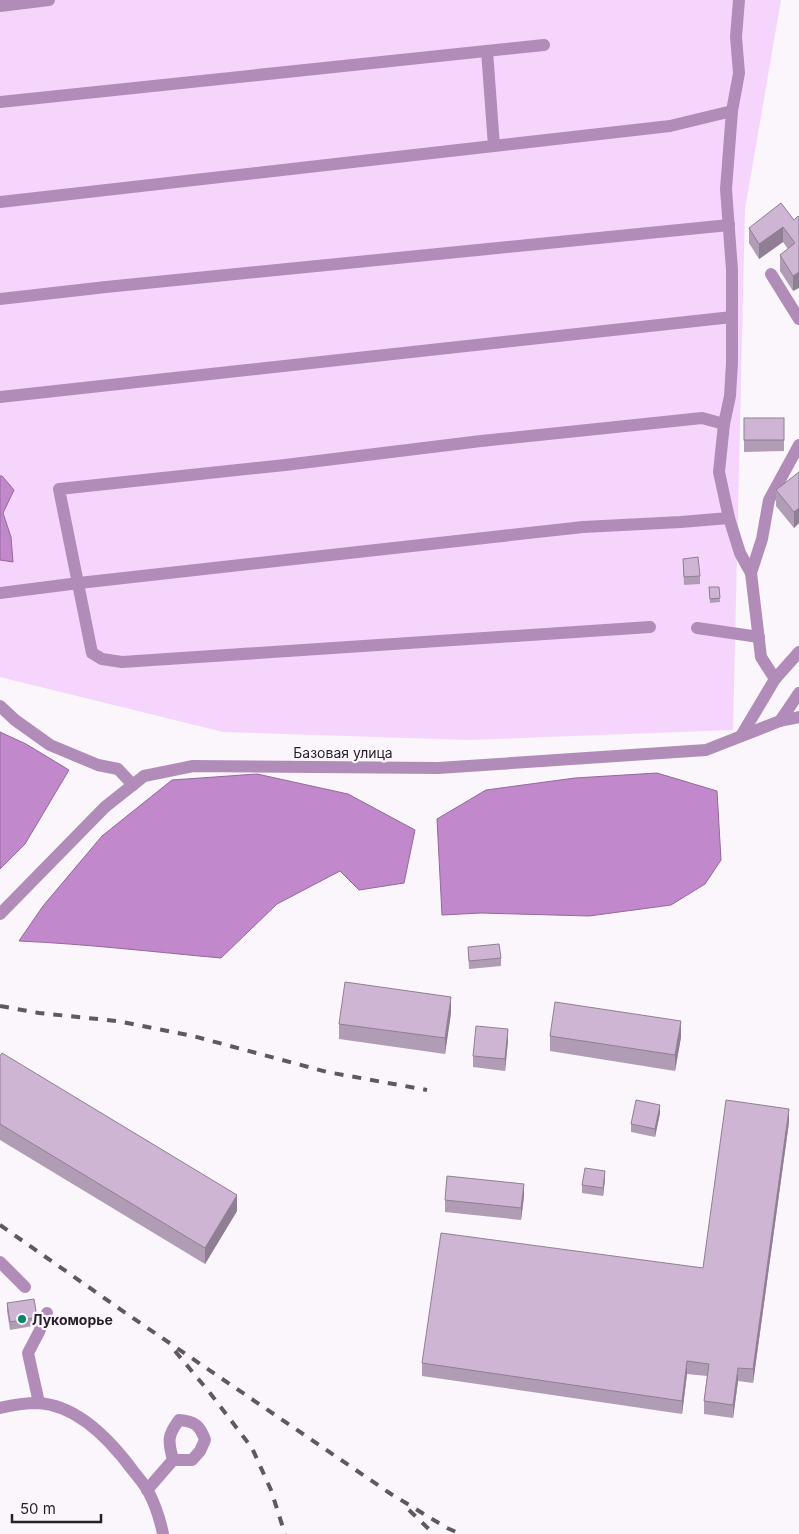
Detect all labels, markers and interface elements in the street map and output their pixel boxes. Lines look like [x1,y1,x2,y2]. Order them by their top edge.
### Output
street label: Базовая улица [293,744,393,761]
place label: Лукоморье [32,1311,113,1328]
marker: Лукоморье [16,1313,28,1325]
scale bar [12,1492,101,1524]
text: 50 m [20,1499,56,1518]

